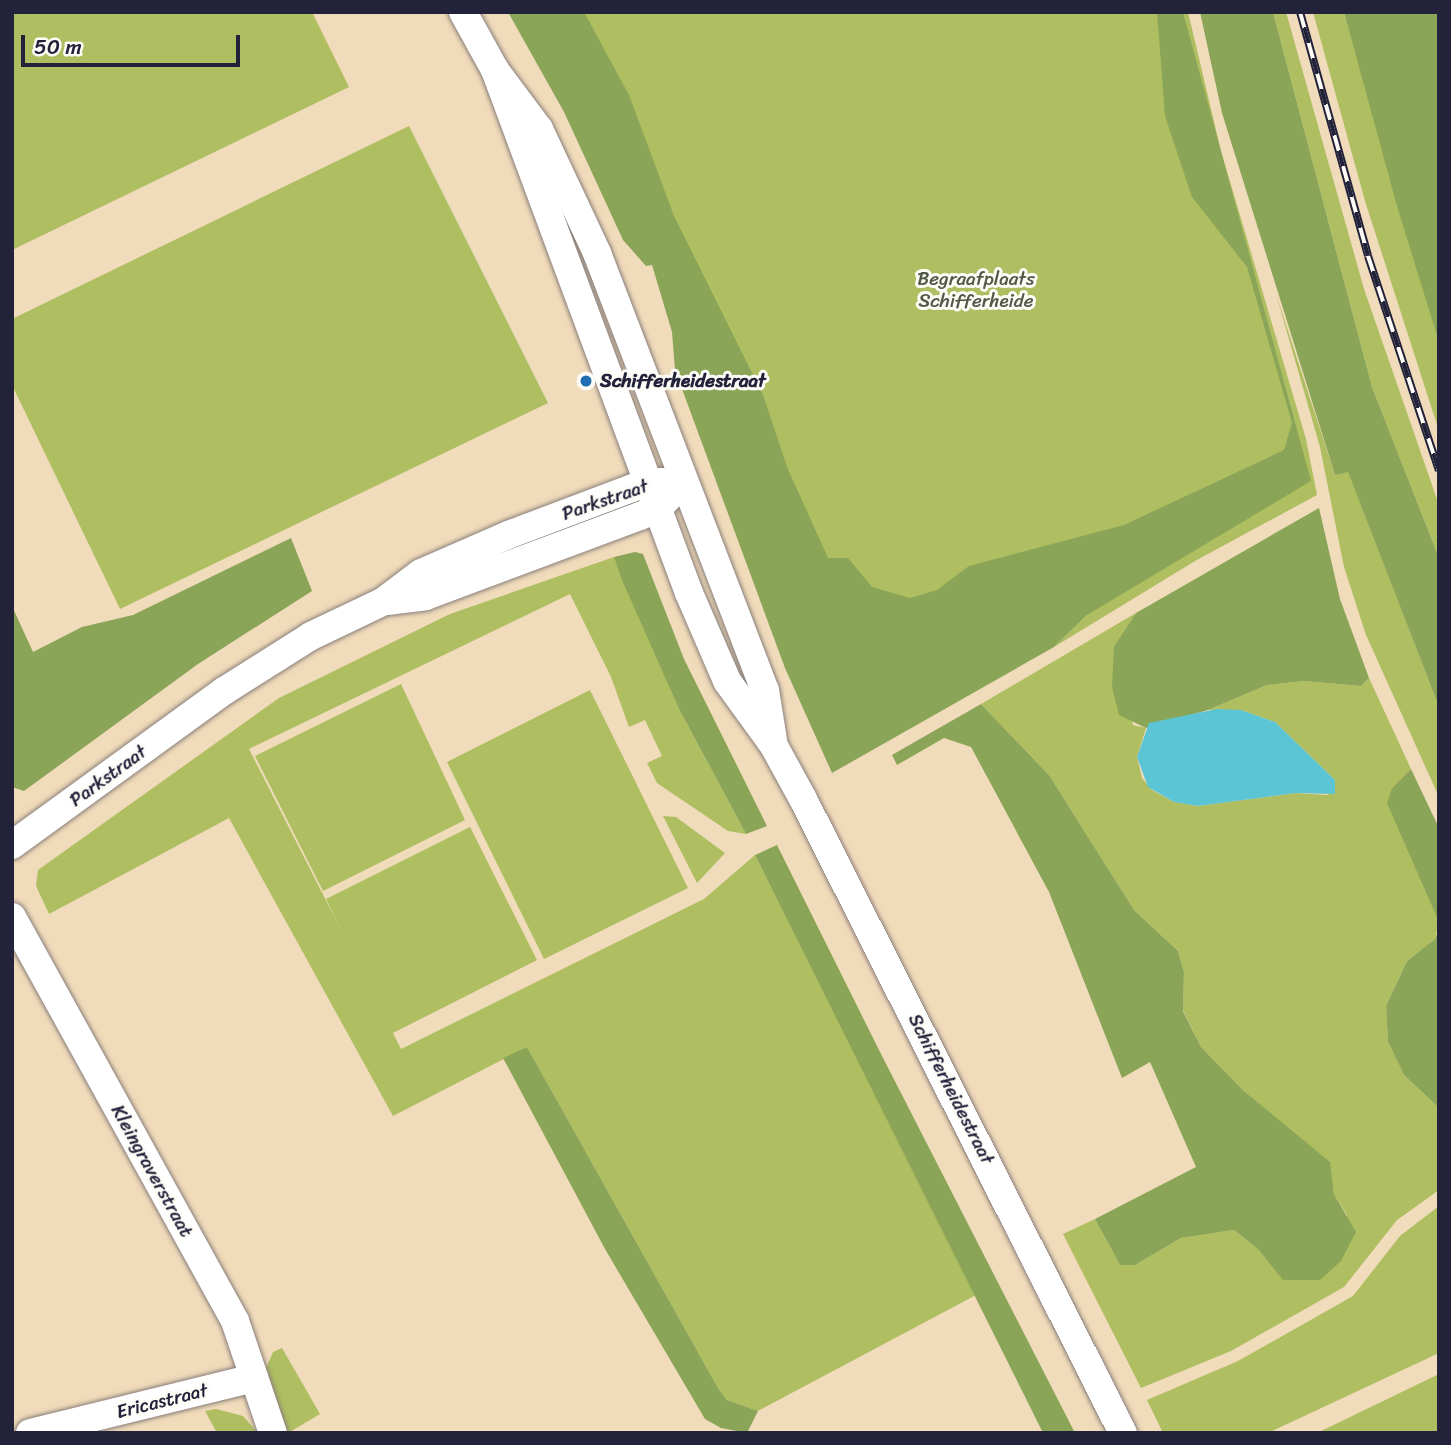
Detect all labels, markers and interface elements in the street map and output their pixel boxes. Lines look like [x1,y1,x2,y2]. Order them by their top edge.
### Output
scale bar [24,21,243,65]
text: 50 m [34,28,82,66]
park label: Begraafplaats Schifferheide [917,268,1035,312]
place label: Schifferheidestraat [600,370,766,392]
marker: Schifferheidestraat [578,373,594,389]
street label: Parkstraat [559,475,651,525]
street label: Parkstraat [65,740,151,812]
street label: Schifferheidestraat [903,1010,999,1168]
street label: Kleingraverstraat [106,1101,198,1241]
street label: Ericastraat [114,1379,210,1423]

